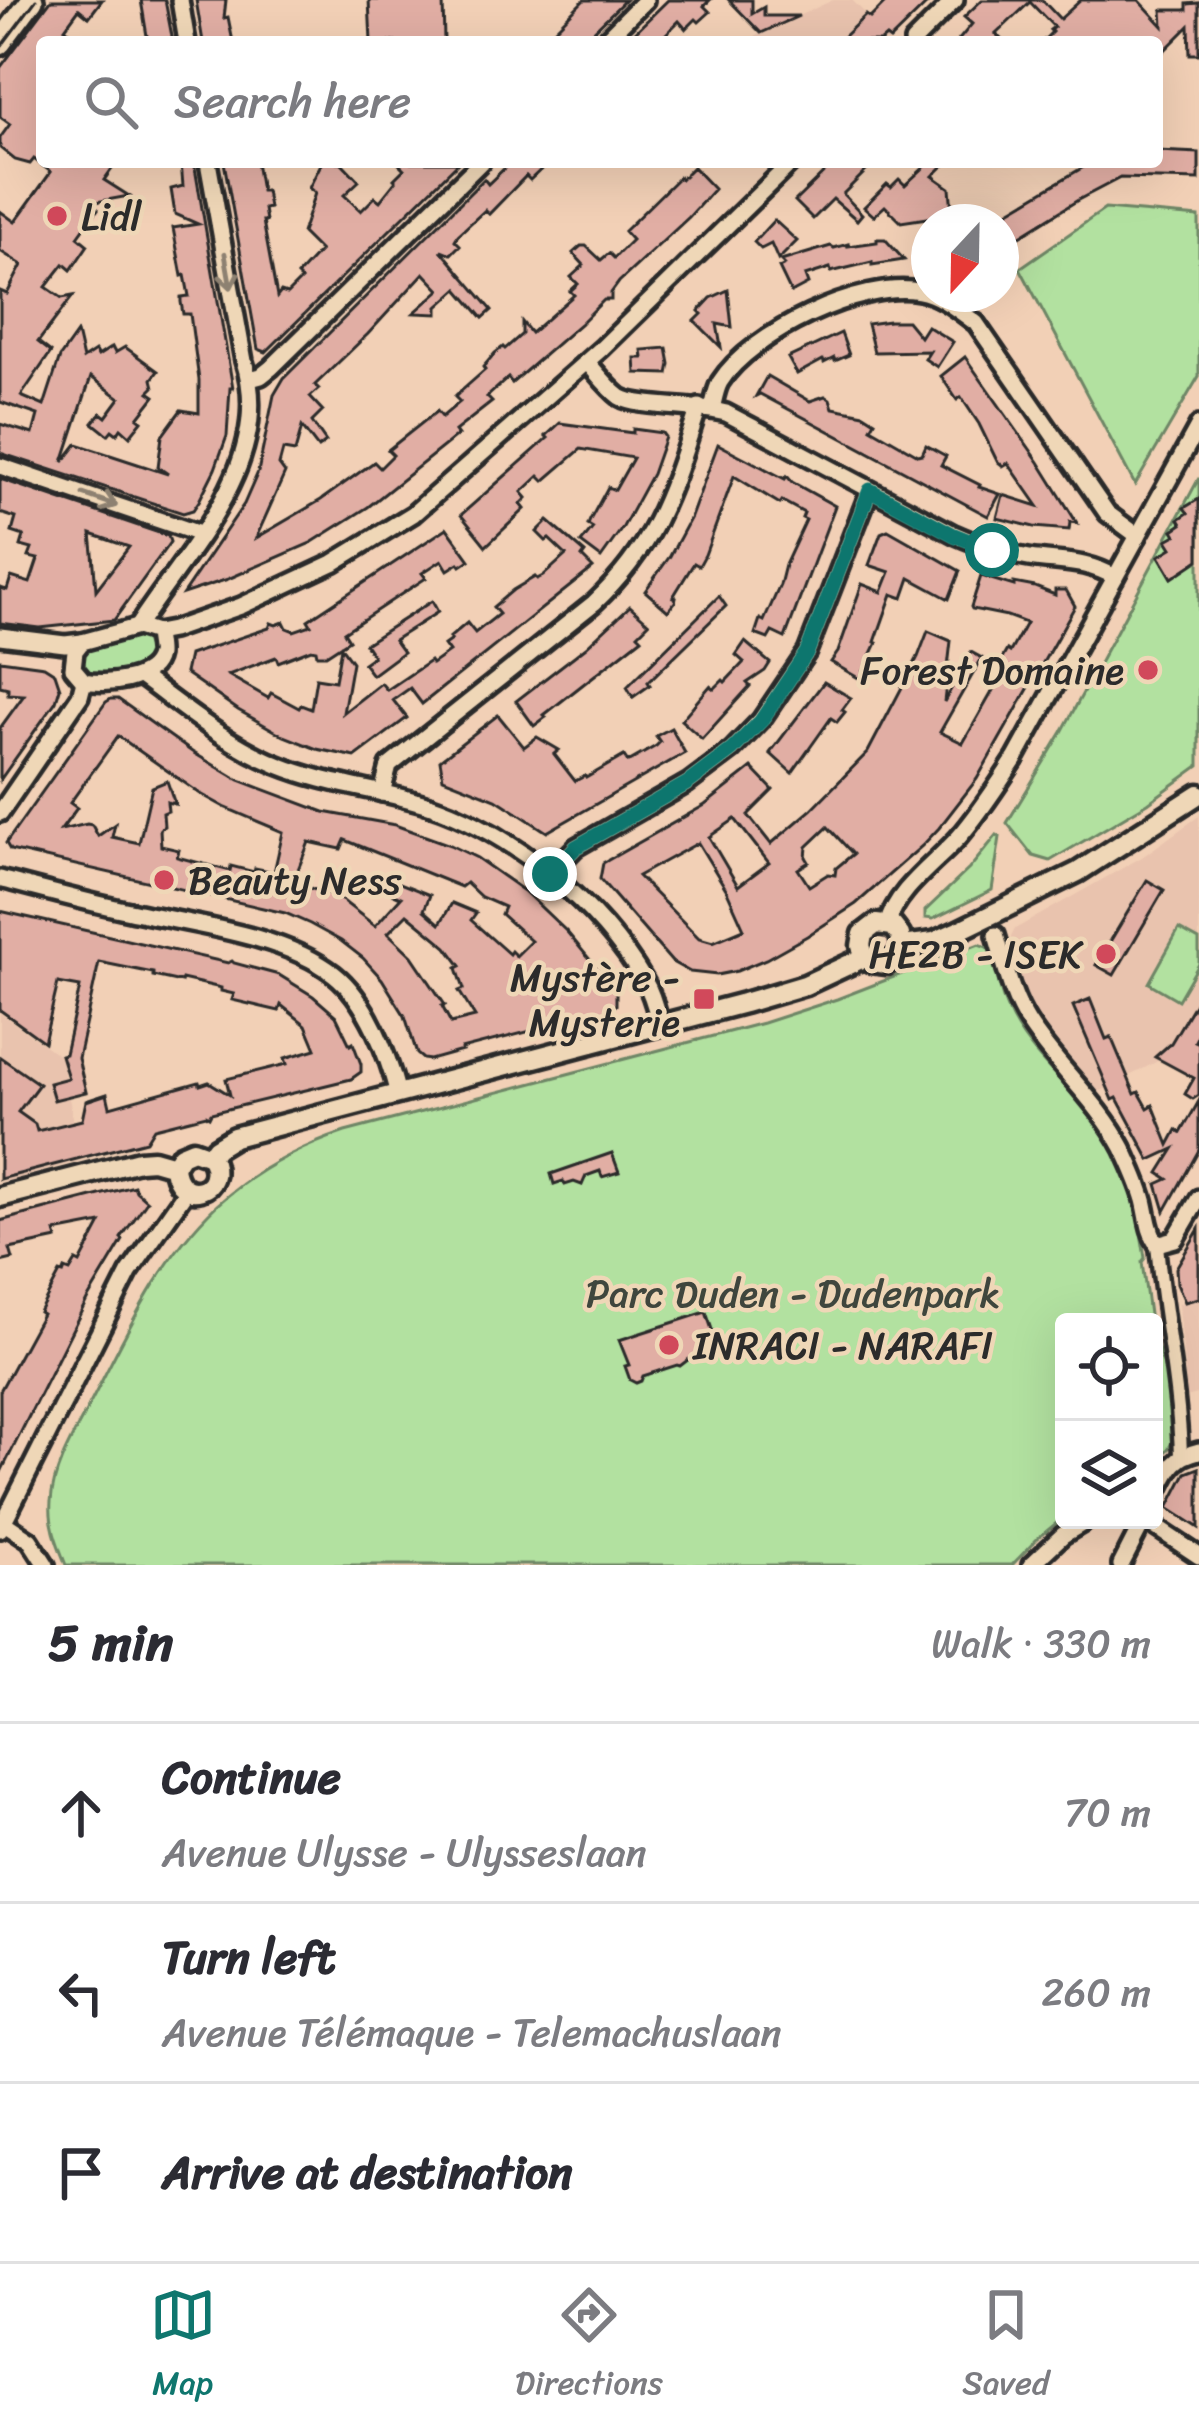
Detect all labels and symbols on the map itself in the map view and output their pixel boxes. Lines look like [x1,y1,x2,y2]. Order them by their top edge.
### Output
place label: Lidl [81,182,142,251]
marker: Lidl [44,203,70,229]
north arrow [911,204,1019,312]
one-way arrow [218,250,240,289]
one-way arrow [80,490,118,512]
route start [965,523,1019,577]
place label: Forest Domaine [860,636,1124,705]
marker: Forest Domaine [1135,657,1161,683]
place label: Beauty Ness [188,846,403,915]
route end [523,847,577,901]
marker: Beauty Ness [151,867,177,893]
place label: HE2B - ISEK [869,920,1084,989]
marker: HE2B - ISEK [1093,941,1119,967]
place label: Mystère - Mysterie [510,943,680,1057]
marker: Mystère - Mysterie [691,986,717,1012]
park label: Parc Duden - Dudenpark [586,1259,1000,1328]
place label: INRACI - NARAFI [692,1311,993,1380]
marker: INRACI - NARAFI [656,1332,682,1358]

